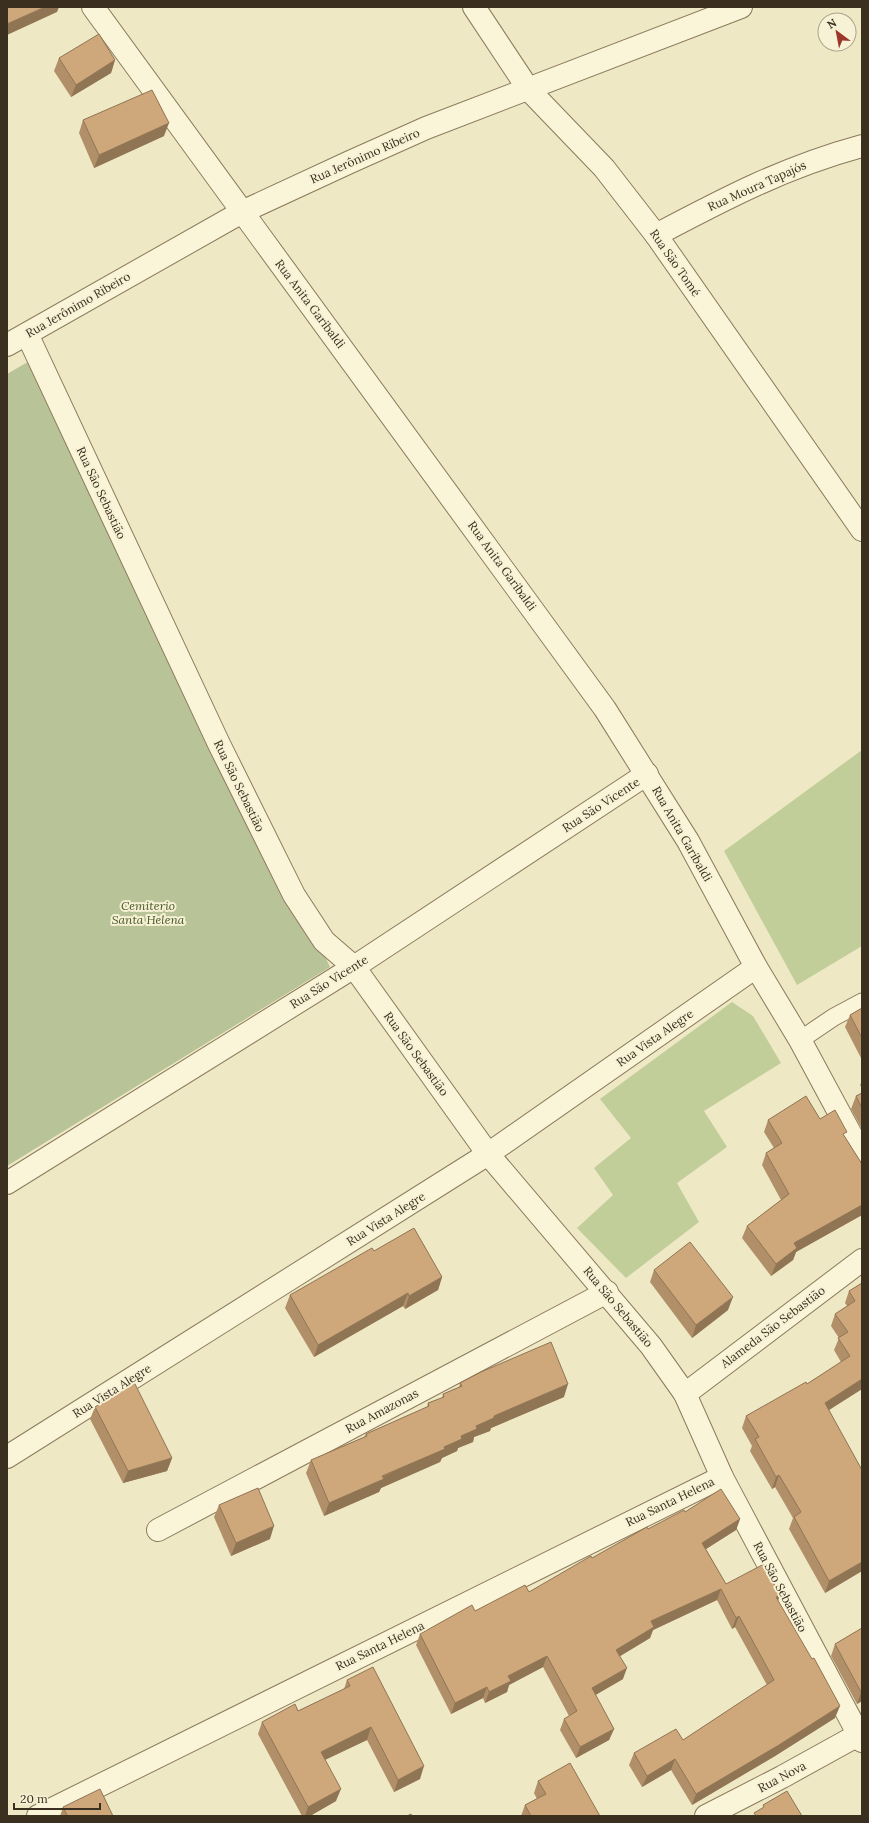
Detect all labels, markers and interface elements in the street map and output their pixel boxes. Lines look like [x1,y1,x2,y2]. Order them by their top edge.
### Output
north arrow [817,12,857,52]
text: N [824,15,839,32]
street label: Rua Jerônimo Ribeiro [308,125,422,186]
street label: Rua Moura Tapajós [705,157,809,214]
street label: Rua São Tomé [647,226,704,300]
street label: Rua Anita Garibaldi [272,256,349,351]
street label: Rua Jerônimo Ribeiro [23,268,133,341]
street label: Rua São Sebastião [73,444,129,542]
street label: Rua Anita Garibaldi [465,518,540,614]
street label: Rua São Sebastião [211,737,268,834]
street label: Rua São Vicente [559,774,643,835]
street label: Rua Anita Garibaldi [649,784,716,884]
park label: Cemiterio Santa Helena [112,898,185,927]
street label: Rua São Vicente [287,951,371,1012]
street label: Rua Vista Alegre [613,1005,696,1070]
street label: Rua São Sebastião [381,1009,452,1099]
street label: Rua Vista Alegre [344,1188,428,1249]
street label: Rua São Sebastião [580,1263,656,1350]
street label: Alameda São Sebastião [717,1282,828,1371]
street label: Rua Vista Alegre [70,1360,154,1421]
street label: Rua Amazonas [343,1385,421,1436]
street label: Rua Santa Helena [623,1474,717,1530]
street label: Rua São Sebastião [750,1539,811,1635]
street label: Rua Santa Helena [333,1618,427,1674]
street label: Rua Nova [755,1758,808,1795]
scale bar [14,1785,100,1811]
text: 20 m [20,1791,48,1806]

